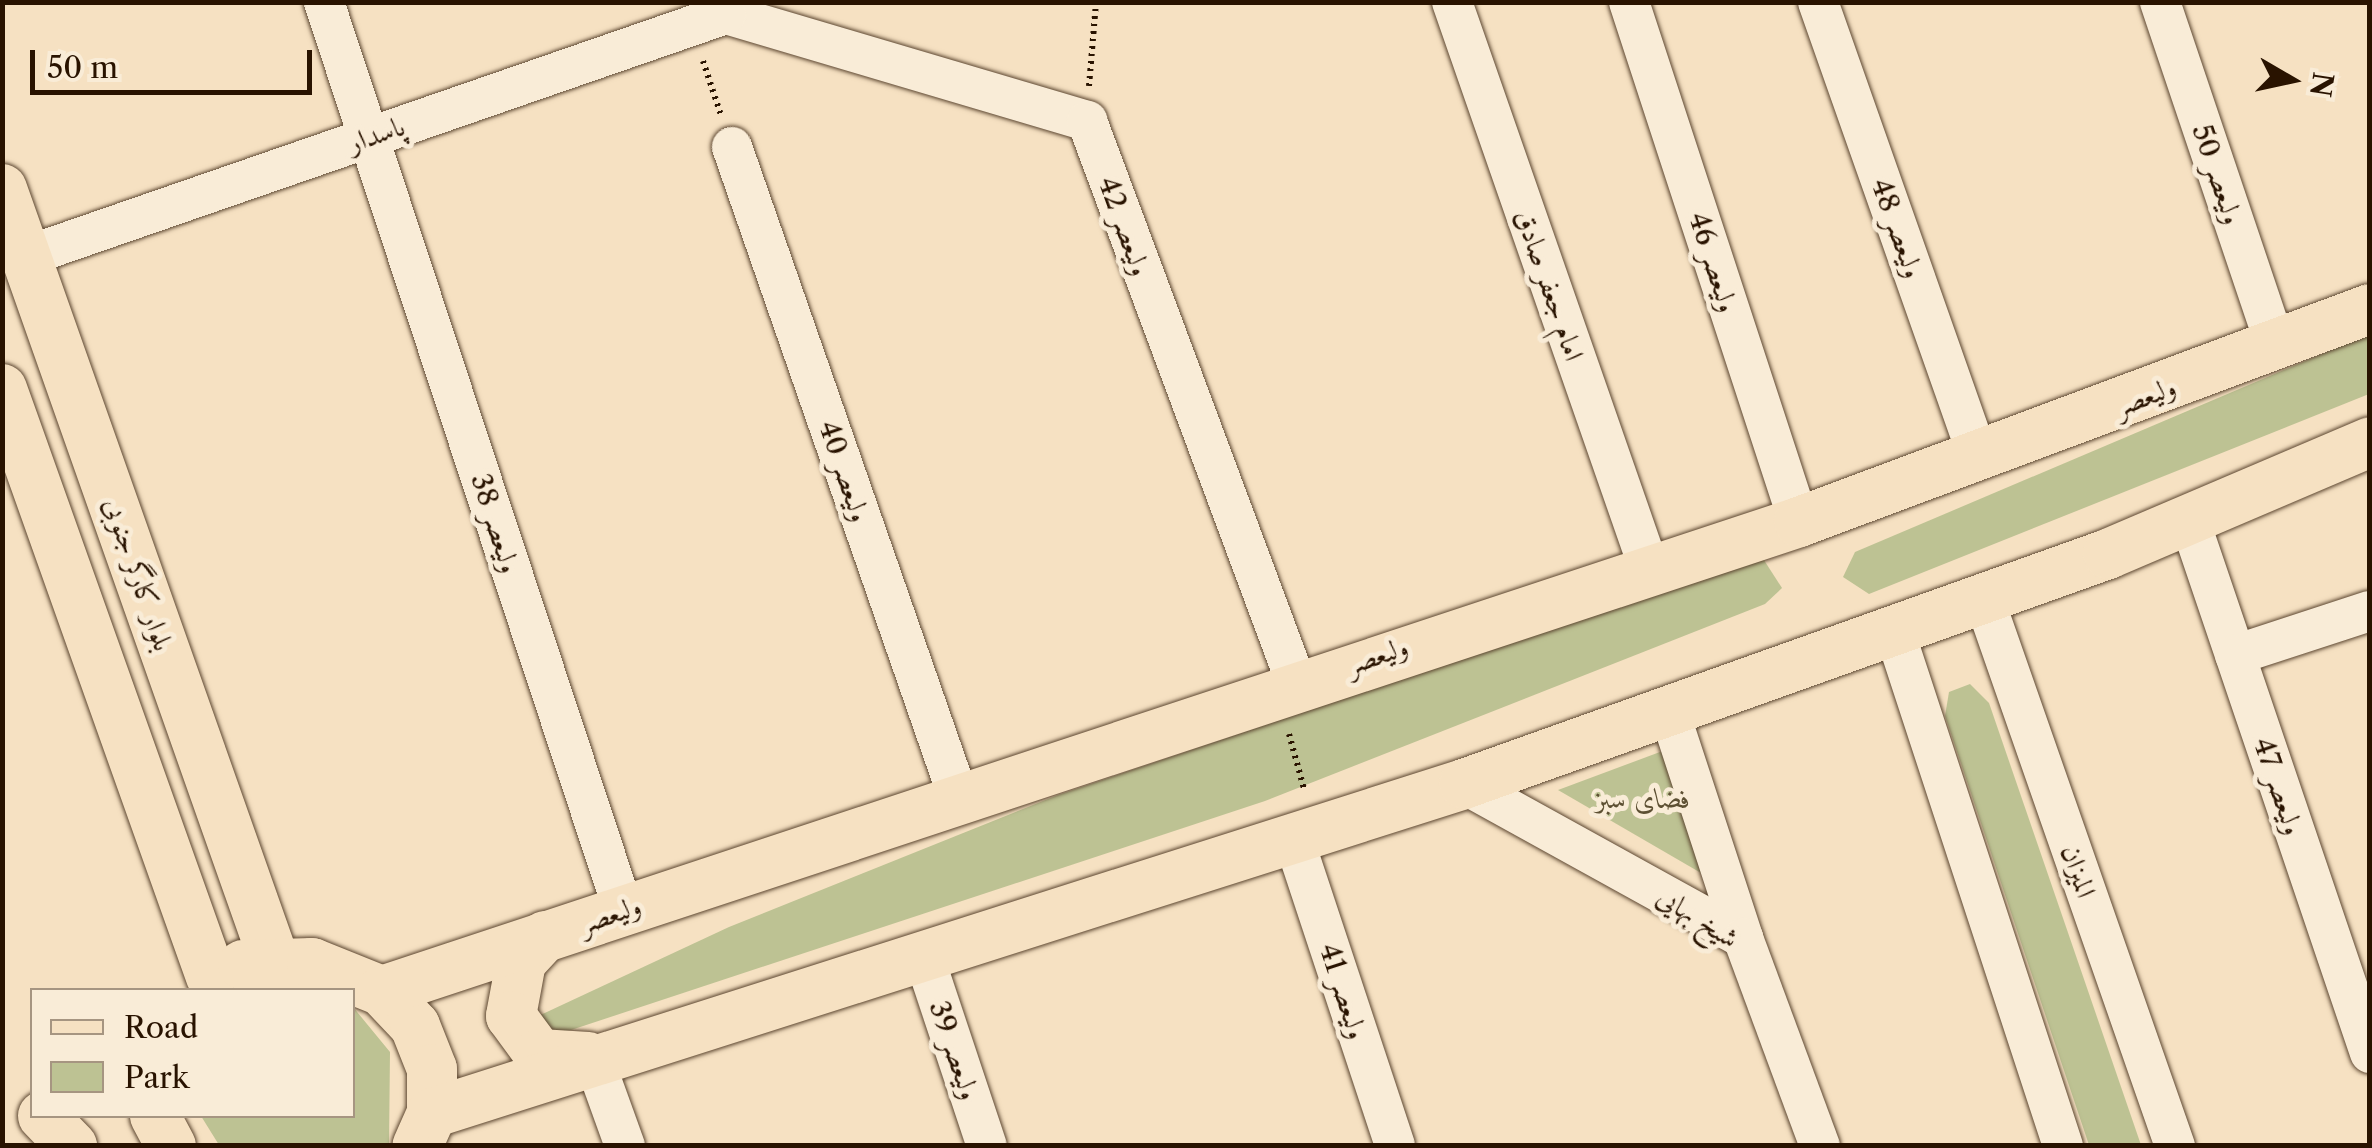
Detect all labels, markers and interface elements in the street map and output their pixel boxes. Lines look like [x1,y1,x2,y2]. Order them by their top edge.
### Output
scale bar [35,30,318,92]
north arrow [2242,30,2342,130]
text: 50 m [47,49,118,86]
text: N [2303,70,2340,99]
street label: پاسدار [343,109,409,159]
street label: ولیعصر 50 [2185,120,2251,228]
street label: ولیعصر 42 [1092,172,1158,280]
street label: ولیعصر 48 [1865,174,1931,282]
street label: امام جعفر صادق [1508,205,1592,365]
street label: ولیعصر 46 [1682,208,1746,316]
street label: ولیعصر [2110,369,2180,423]
street label: ولیعصر 40 [812,416,878,526]
street label: ولیعصر 38 [464,469,528,577]
street label: بلوار کارگر جنوبی [97,493,181,655]
street label: ولیعصر [1342,629,1412,681]
street label: ولیعصر 47 [2247,733,2311,839]
park label: فضای سبز [1595,781,1691,815]
street label: المیزان [2054,840,2104,902]
street label: شیخ بهایی [1651,879,1745,955]
street label: ولیعصر [575,888,645,940]
street label: ولیعصر 41 [1313,939,1375,1043]
legend [30,988,355,1118]
street label: ولیعصر 39 [922,996,988,1104]
text: Road [124,1009,198,1046]
text: Park [124,1059,189,1096]

